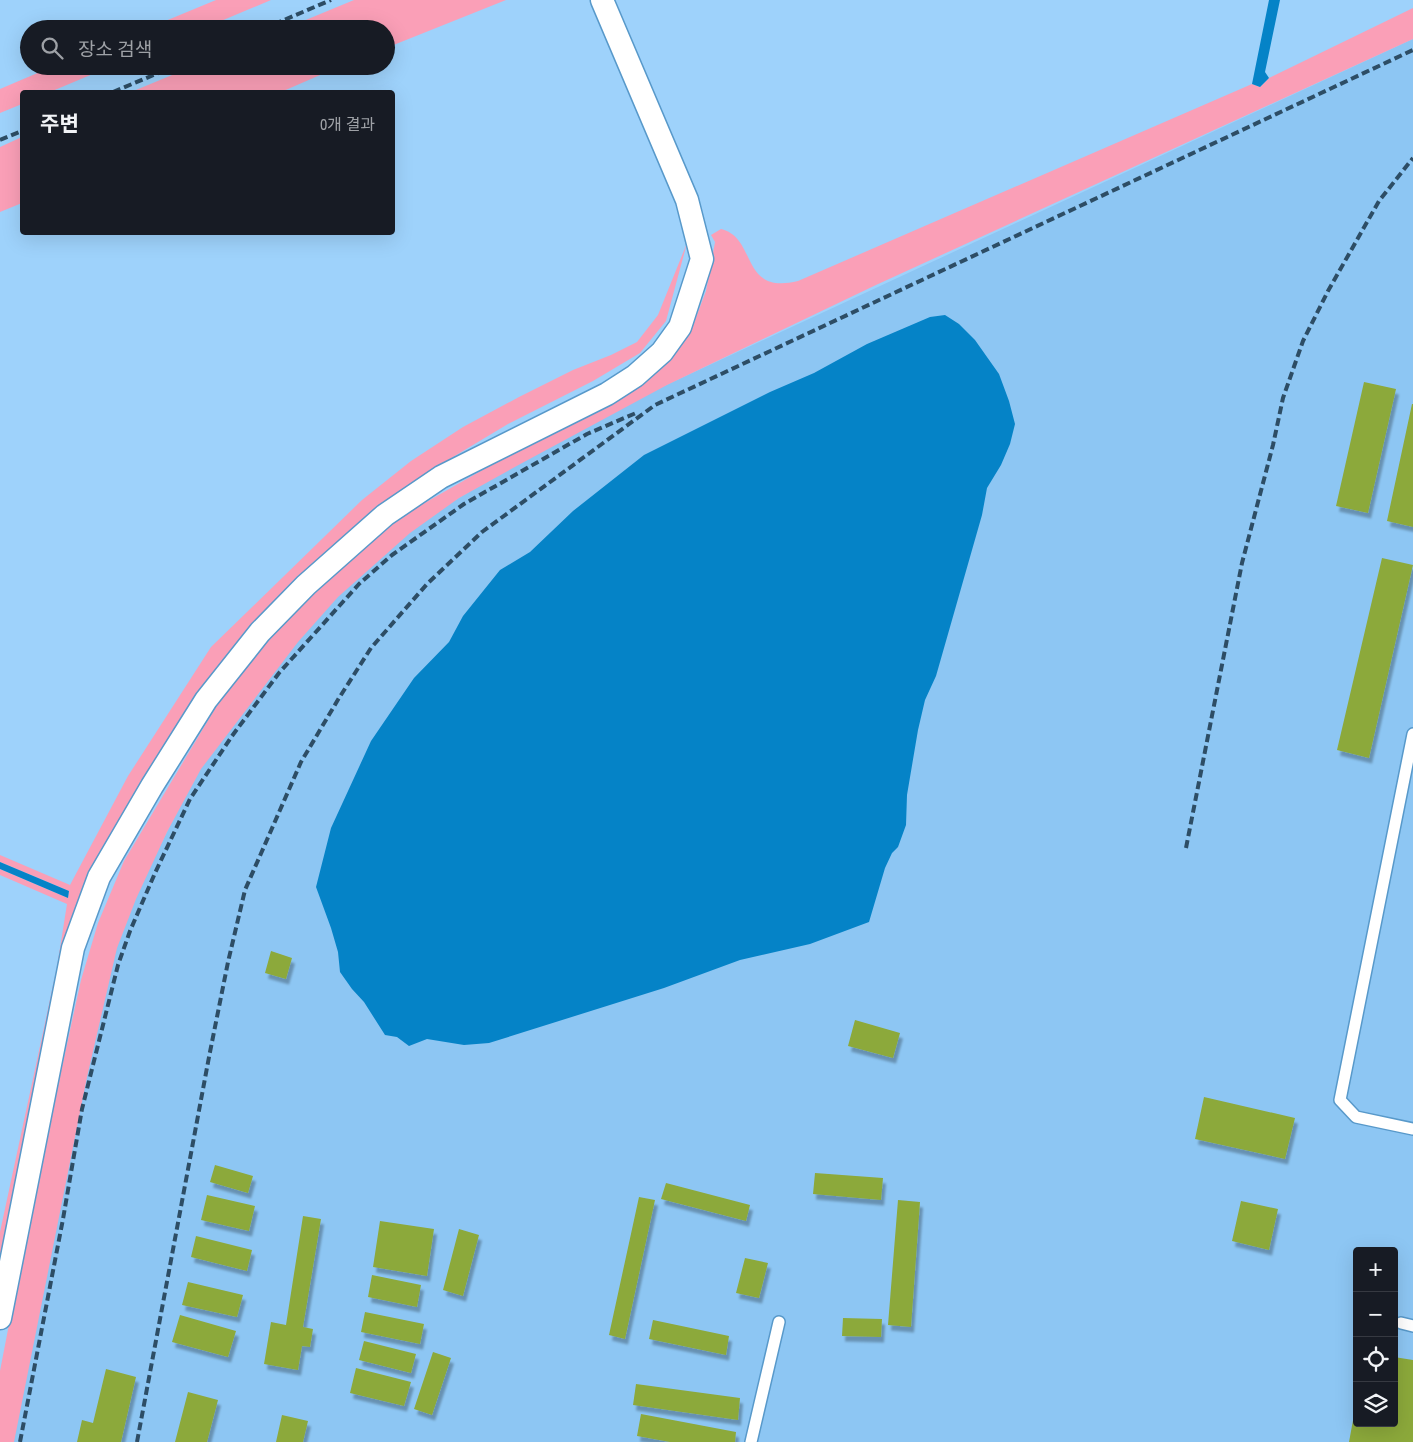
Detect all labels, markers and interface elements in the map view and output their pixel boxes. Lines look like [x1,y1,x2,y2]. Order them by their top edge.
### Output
search box [20,20,395,75]
icon: search [38,34,66,62]
text: 장소 검색 [78,36,152,62]
text: 주변 [40,109,79,138]
text: 0개 결과 [320,113,375,135]
map controls [1353,1247,1398,1427]
button: + [1353,1247,1398,1292]
button: − [1353,1292,1398,1337]
button: locate [1353,1337,1398,1382]
button: layers [1353,1382,1398,1427]

